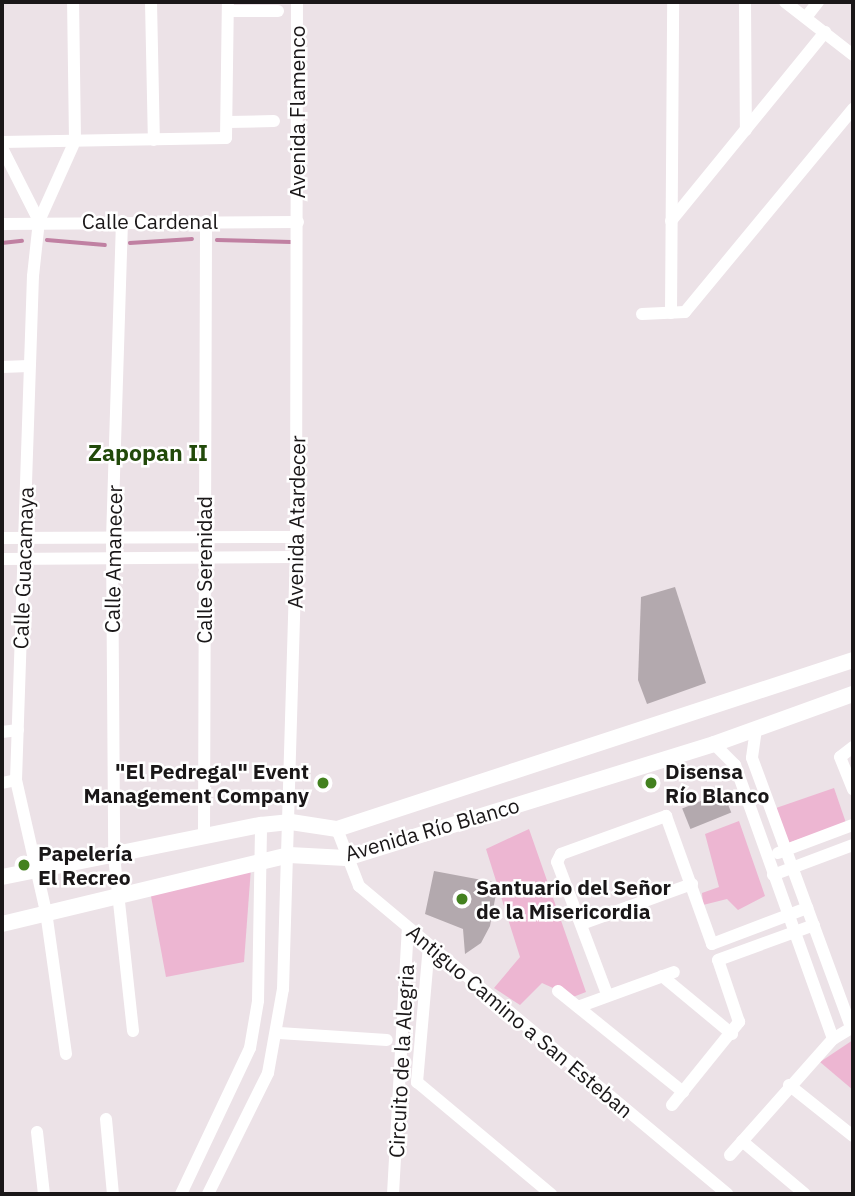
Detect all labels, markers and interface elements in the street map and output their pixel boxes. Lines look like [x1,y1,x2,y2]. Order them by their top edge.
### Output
street label: Avenida Flamenco [284,26,310,198]
street label: Calle Cardenal [82,208,218,234]
street label: Avenida Atardecer [282,435,310,609]
district label: Zapopan II [88,438,208,466]
street label: Calle Amanecer [99,485,127,633]
street label: Calle Guacamaya [8,486,38,650]
street label: Calle Serenidad [191,496,217,644]
place label: "El Pedregal" Event Management Company [83,758,309,808]
place label: Disensa Río Blanco [665,758,769,808]
marker: "El Pedregal" Event Management Company [315,775,331,791]
marker: Disensa Río Blanco [643,775,659,791]
street label: Avenida Río Blanco [342,792,522,866]
place label: Papelería El Recreo [38,840,133,890]
marker: Papelería El Recreo [16,857,32,873]
place label: Santuario del Señor de la Misericordia [476,874,671,924]
marker: Santuario del Señor de la Misericordia [454,891,470,907]
street label: Antiguo Camino a San Esteban [402,919,638,1123]
street label: Circuito de la Alegria [383,963,419,1159]

